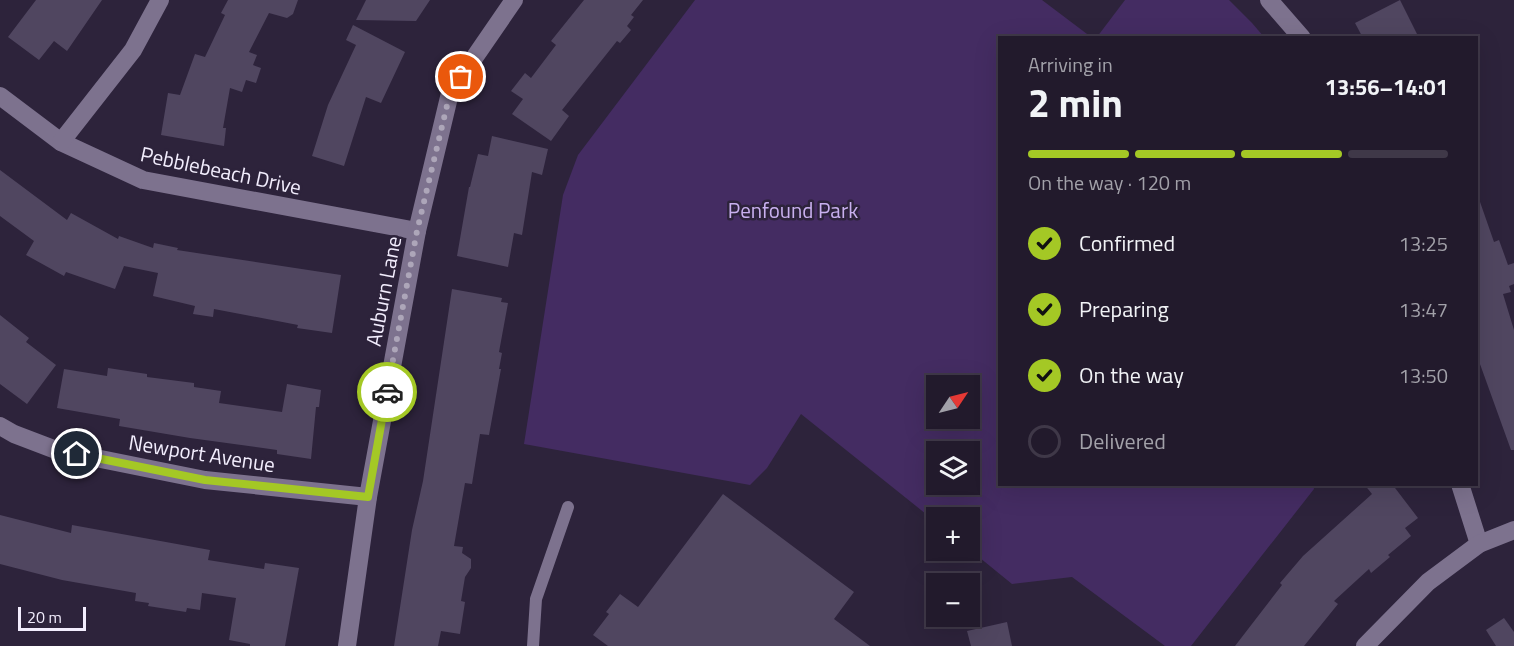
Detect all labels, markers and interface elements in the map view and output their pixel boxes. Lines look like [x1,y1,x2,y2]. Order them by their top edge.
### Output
text: Arriving in [1028,49,1113,80]
pin [435,51,486,102]
icon: bag [444,60,477,93]
text: 13:56–14:01 [1325,70,1448,104]
text: 2 min [1028,73,1123,132]
street label: Pebblebeach Drive [138,137,304,203]
text: On the way · 120 m [1028,167,1191,198]
park label: Penfound Park [728,194,858,226]
text: Confirmed [1079,226,1175,260]
icon: check [1028,227,1061,260]
text: 13:25 [1399,228,1448,259]
street label: Auburn Lane [357,233,409,349]
text: Preparing [1079,292,1169,326]
icon: check [1028,293,1061,326]
text: 13:47 [1399,294,1448,325]
text: On the way [1079,358,1184,392]
icon: check [1028,359,1061,392]
text: 13:50 [1399,360,1448,391]
courier [357,362,417,422]
north arrow [926,375,980,429]
map controls [926,375,980,627]
icon: car [371,376,404,409]
text: Delivered [1079,424,1166,458]
street label: Newport Avenue [127,426,277,480]
pin [51,428,102,479]
icon: home [60,437,93,470]
button: layers [926,441,980,495]
button: + [926,507,980,561]
button: − [926,573,980,627]
scale bar [18,604,86,632]
text: 20 m [27,605,62,629]

